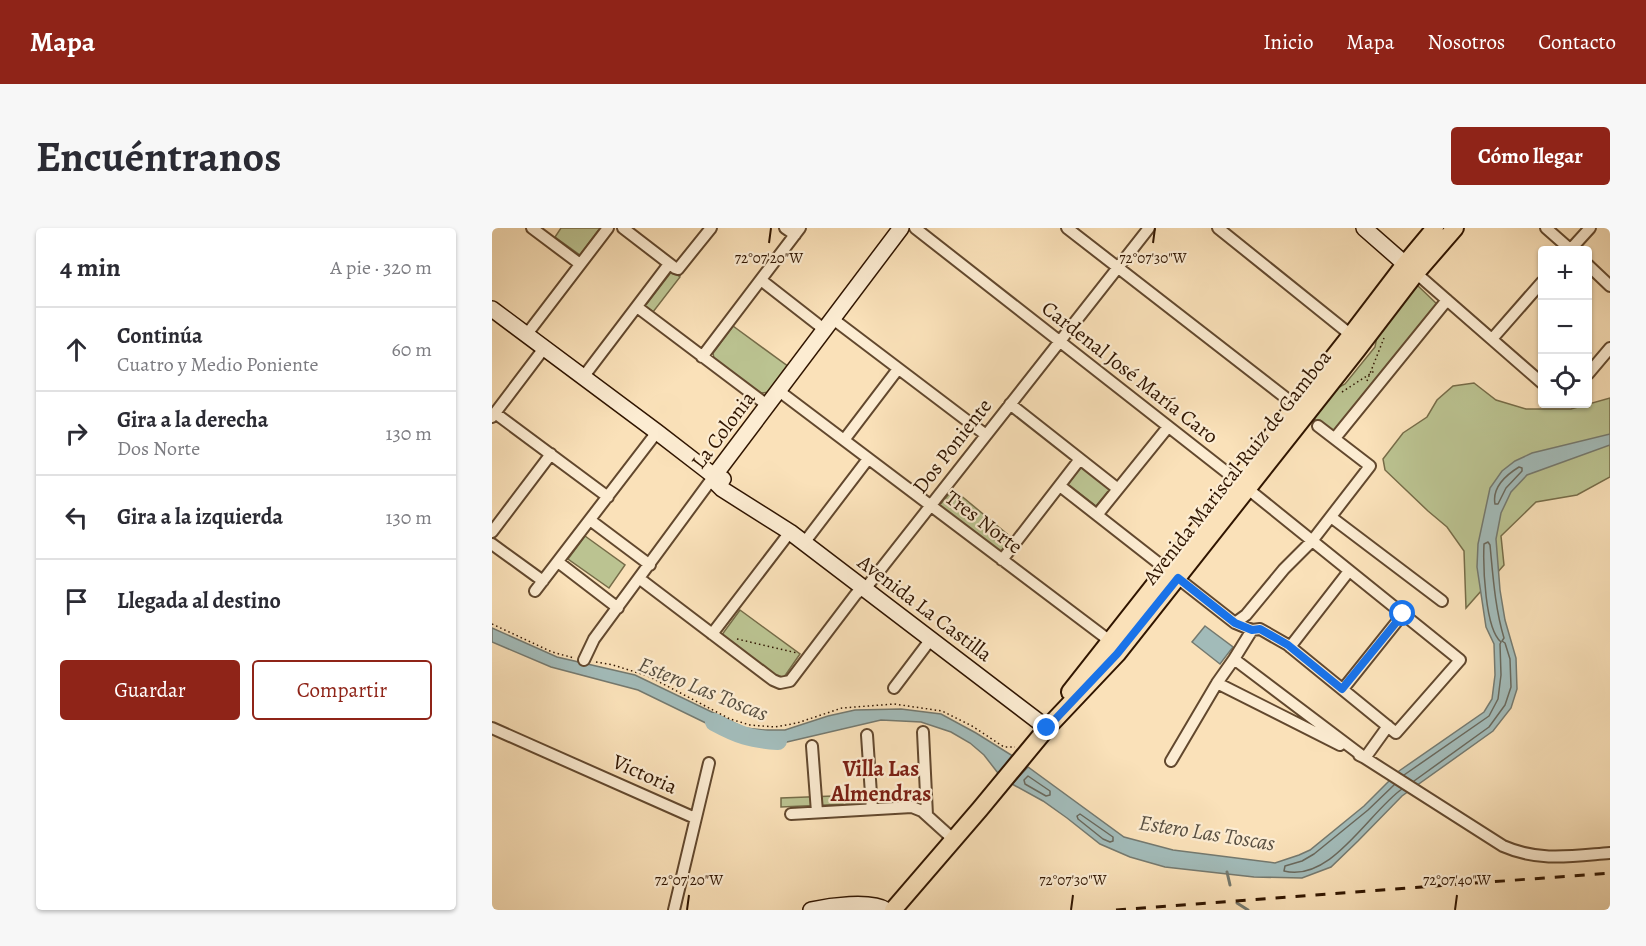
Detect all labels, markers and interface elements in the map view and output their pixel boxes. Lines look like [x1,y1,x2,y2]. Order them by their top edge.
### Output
text: Mapa [30,23,95,61]
text: Inicio [1263,28,1313,56]
text: Mapa [1346,28,1395,56]
text: Nosotros [1428,28,1505,56]
text: Contacto [1538,28,1616,56]
button: Cómo llegar [1451,127,1610,185]
text: Encuéntranos [36,128,281,185]
map controls [1538,246,1592,408]
button: + [1538,246,1592,300]
text: 72°07'20"W [735,248,803,268]
text: 72°07'30"W [1119,248,1187,268]
text: 4 min [60,250,121,285]
text: A pie · 320 m [330,254,432,281]
street label: Cardenal José María Caro [1036,294,1224,450]
button: − [1538,300,1592,354]
text: Continúa [117,321,203,351]
icon: ahead [60,333,93,366]
text: 60 m [392,336,432,363]
street label: Avenida Mariscal Ruiz de Gamboa [1136,344,1338,591]
text: Cuatro y Medio Poniente [117,351,318,378]
button: locate [1538,354,1592,408]
street label: La Colonia [685,385,762,475]
street label: Dos Poniente [906,393,998,499]
text: Gira a la derecha [117,405,268,435]
icon: right [60,417,93,450]
text: 130 m [386,420,432,447]
text: Dos Norte [117,435,200,462]
street label: Tres Norte [940,484,1028,560]
icon: left [60,501,93,534]
text: Gira a la izquierda [117,502,283,532]
text: 130 m [386,504,432,531]
street label: Avenida La Castilla [851,548,998,668]
icon: arrive [60,585,93,618]
text: Llegada al destino [117,586,281,616]
route start [1389,600,1415,626]
water label: Estero Las Toscas [634,649,773,729]
button: Guardar [60,660,240,720]
button: Compartir [252,660,432,720]
route end [1033,714,1059,740]
street label: Victoria [607,747,682,801]
district label: Villa Las Almendras [830,754,931,809]
water label: Estero Las Toscas [1137,807,1278,859]
text: 72°07'20"W [655,870,723,890]
text: 72°07'30"W [1039,870,1107,890]
text: 72°07'40"W [1423,870,1491,890]

